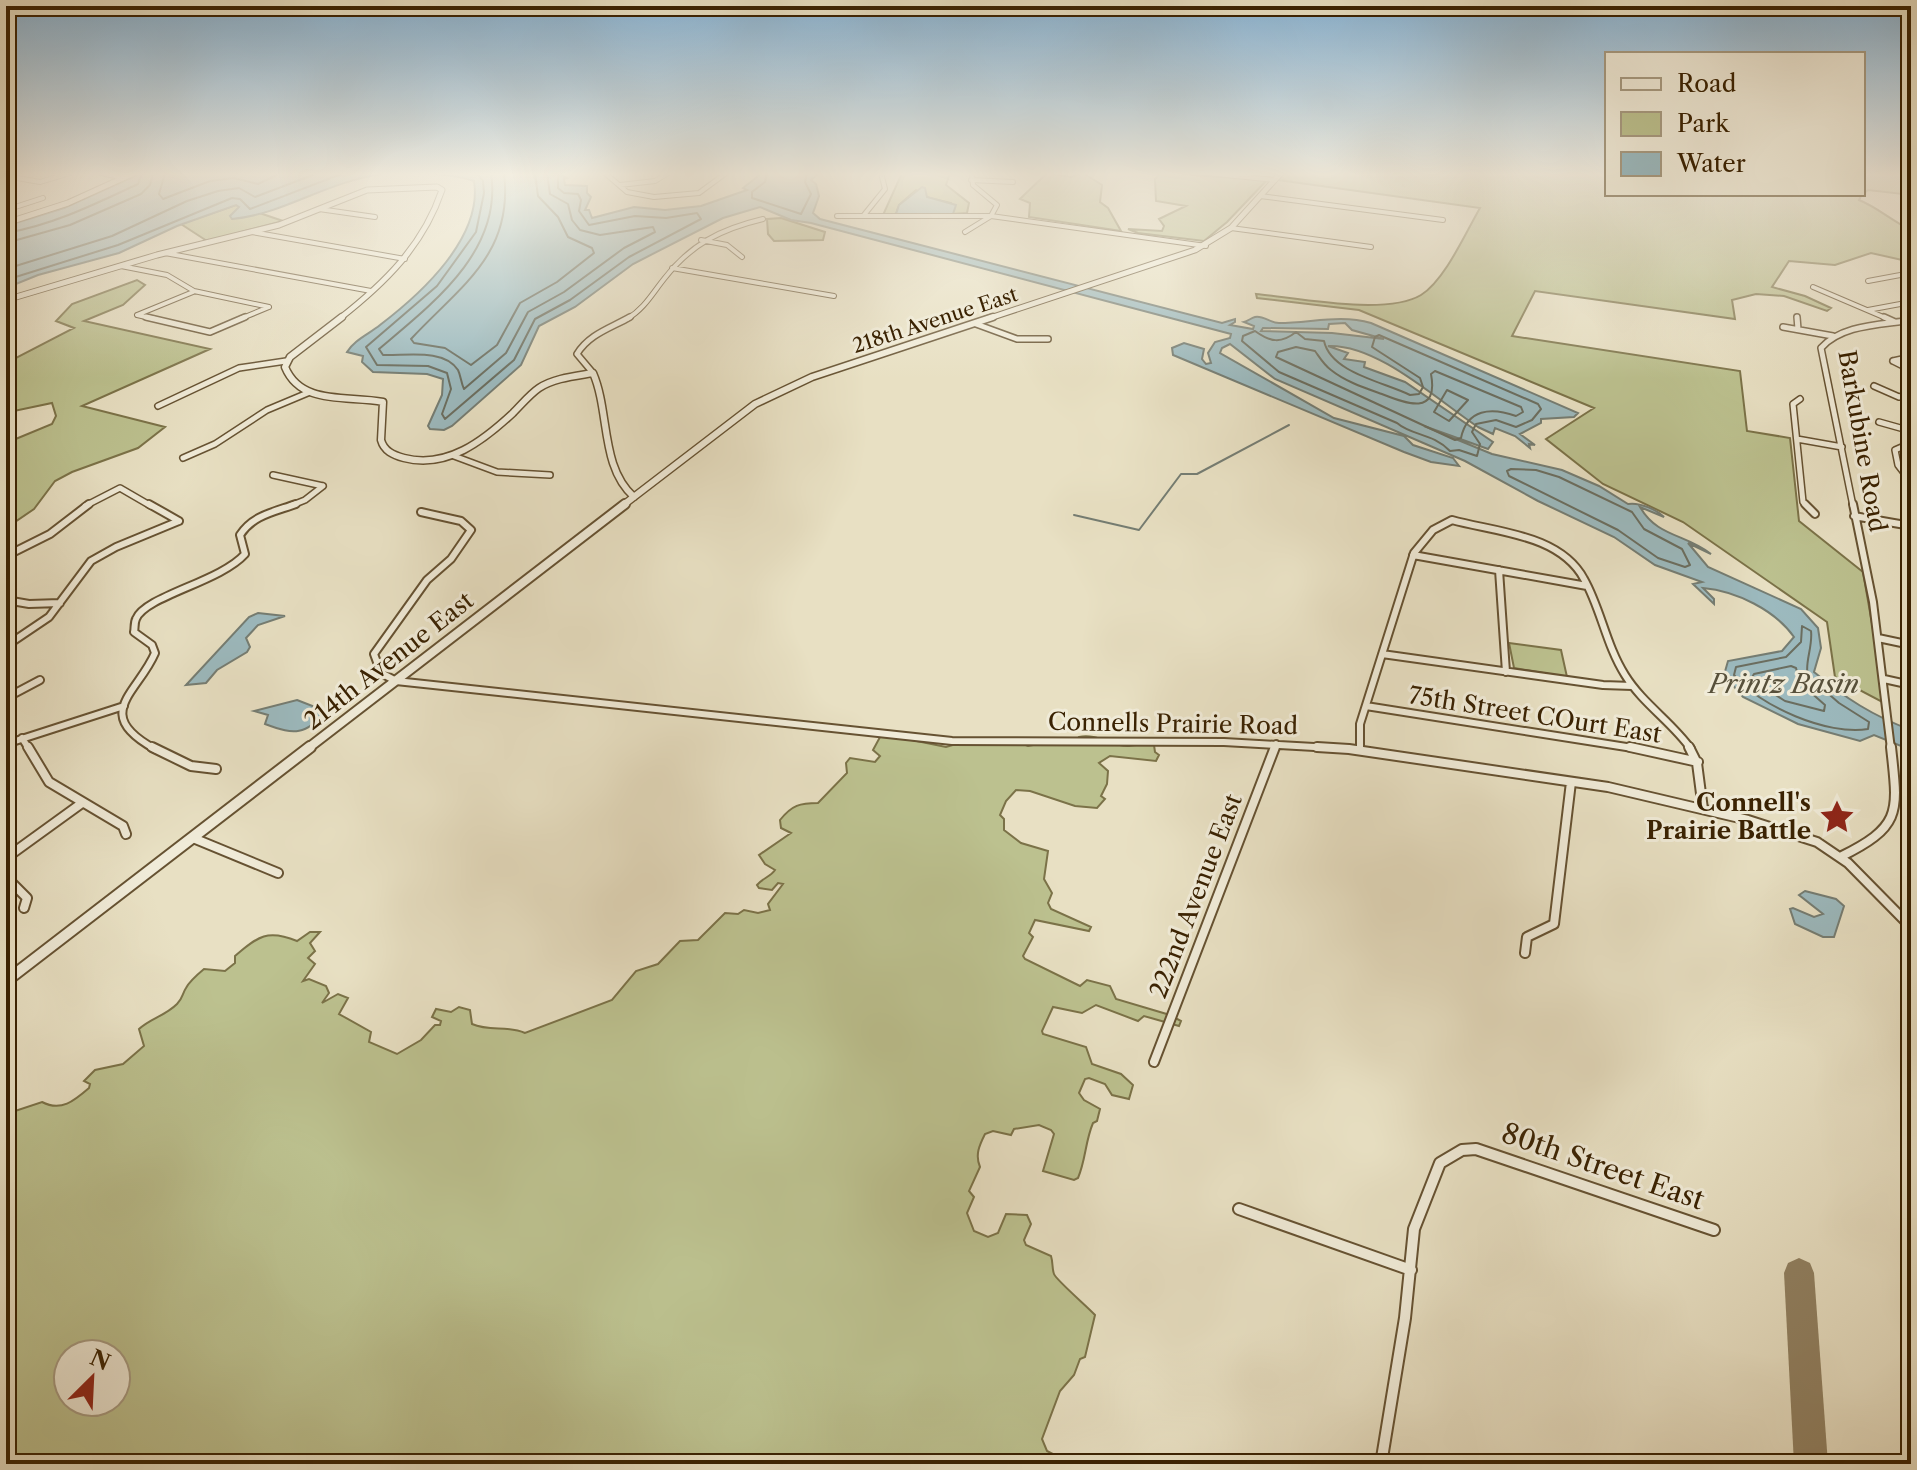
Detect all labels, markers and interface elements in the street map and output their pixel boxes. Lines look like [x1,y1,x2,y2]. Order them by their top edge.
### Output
legend [1605,52,1865,196]
text: Road [1677,69,1737,98]
text: Park [1677,109,1730,138]
text: Water [1676,149,1746,178]
street label: 218th Avenue East [849,282,1021,358]
street label: Barkubine Road [1832,348,1893,534]
street label: 214th Avenue East [298,585,479,736]
water label: Printz Basin [1707,668,1859,700]
street label: 75th Street COurt East [1407,680,1664,749]
street label: Connells Prairie Road [1048,707,1299,740]
place label: Connell's Prairie Battle [1646,788,1811,845]
street label: 222nd Avenue East [1143,789,1248,1002]
place icon: Connell's Prairie Battle [1818,798,1856,836]
street label: 80th Street East [1497,1115,1709,1217]
north arrow [52,1338,132,1418]
text: N [86,1344,114,1376]

